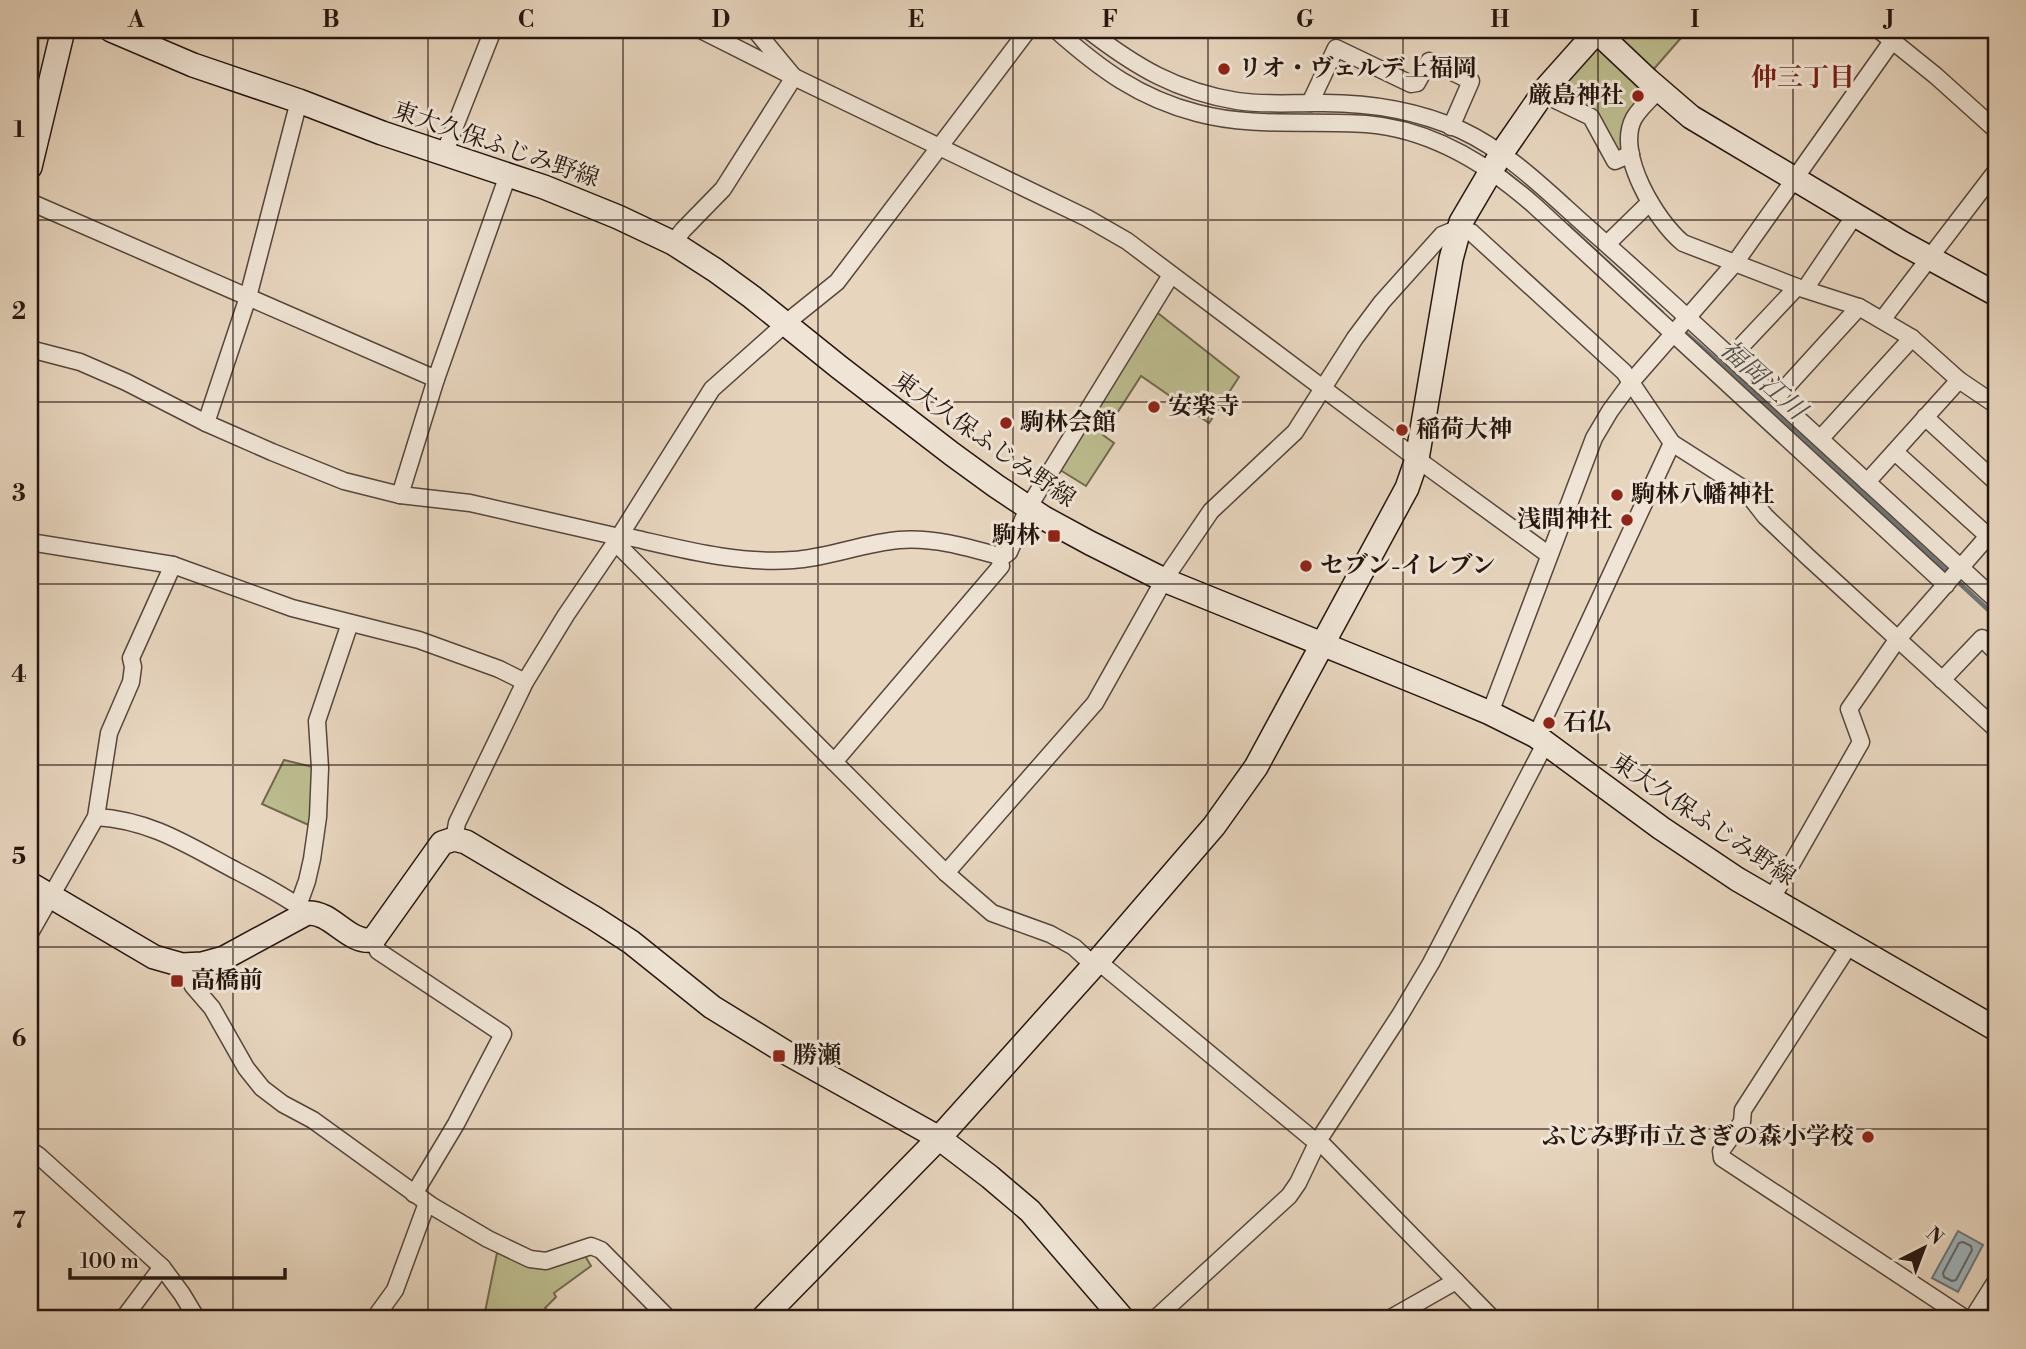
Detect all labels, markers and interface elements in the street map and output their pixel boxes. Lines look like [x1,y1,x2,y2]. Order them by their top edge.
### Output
text: A [127,6,145,34]
text: B [322,6,340,34]
text: C [518,6,534,34]
text: D [712,6,730,34]
text: E [908,6,924,34]
text: F [1102,6,1118,34]
text: G [1296,6,1314,34]
text: H [1491,6,1510,34]
text: I [1691,6,1700,34]
text: J [1883,6,1895,34]
place label: リオ・ヴェルデ上福岡 [1238,54,1477,84]
marker: リオ・ヴェルデ上福岡 [1216,61,1232,77]
district label: 仲三丁目 [1751,62,1855,94]
place label: 厳島神社 [1528,81,1624,111]
marker: 厳島神社 [1630,88,1646,104]
street label: 東大久保ふじみ野線 [389,96,603,194]
text: 1 [13,116,25,144]
text: 2 [12,298,26,326]
water label: 福岡江川 [1714,333,1815,429]
street label: 東大久保ふじみ野線 [887,366,1081,514]
place label: 安楽寺 [1168,392,1240,422]
marker: 安楽寺 [1146,399,1162,415]
place label: 駒林会館 [1020,408,1116,438]
marker: 駒林会館 [998,415,1014,431]
place label: 稲荷大神 [1416,415,1512,445]
marker: 稲荷大神 [1394,422,1410,438]
text: 3 [12,480,26,508]
place label: 駒林八幡神社 [1631,480,1775,510]
marker: 駒林八幡神社 [1609,487,1625,503]
place label: 浅間神社 [1517,505,1613,535]
marker: 浅間神社 [1619,512,1635,528]
place label: 駒林 [992,521,1040,551]
marker: 駒林 [1046,528,1062,544]
place label: セブン-イレブン [1320,551,1496,581]
marker: セブン-イレブン [1298,558,1314,574]
text: 4 [11,661,27,689]
place label: 石仏 [1563,708,1611,738]
marker: 石仏 [1541,715,1557,731]
street label: 東大久保ふじみ野線 [1605,747,1801,893]
text: 5 [12,843,26,871]
place label: 高橋前 [191,966,263,996]
marker: 高橋前 [169,973,185,989]
text: 6 [12,1025,26,1053]
place label: 勝瀬 [793,1041,841,1071]
marker: 勝瀬 [771,1048,787,1064]
place label: ふじみ野市立さぎの森小学校 [1542,1122,1854,1152]
marker: ふじみ野市立さぎの森小学校 [1860,1129,1876,1145]
text: 7 [12,1207,26,1235]
north arrow [1890,1212,1960,1282]
text: N [1921,1222,1948,1250]
scale bar [70,1237,285,1281]
text: 100 m [80,1249,139,1275]

